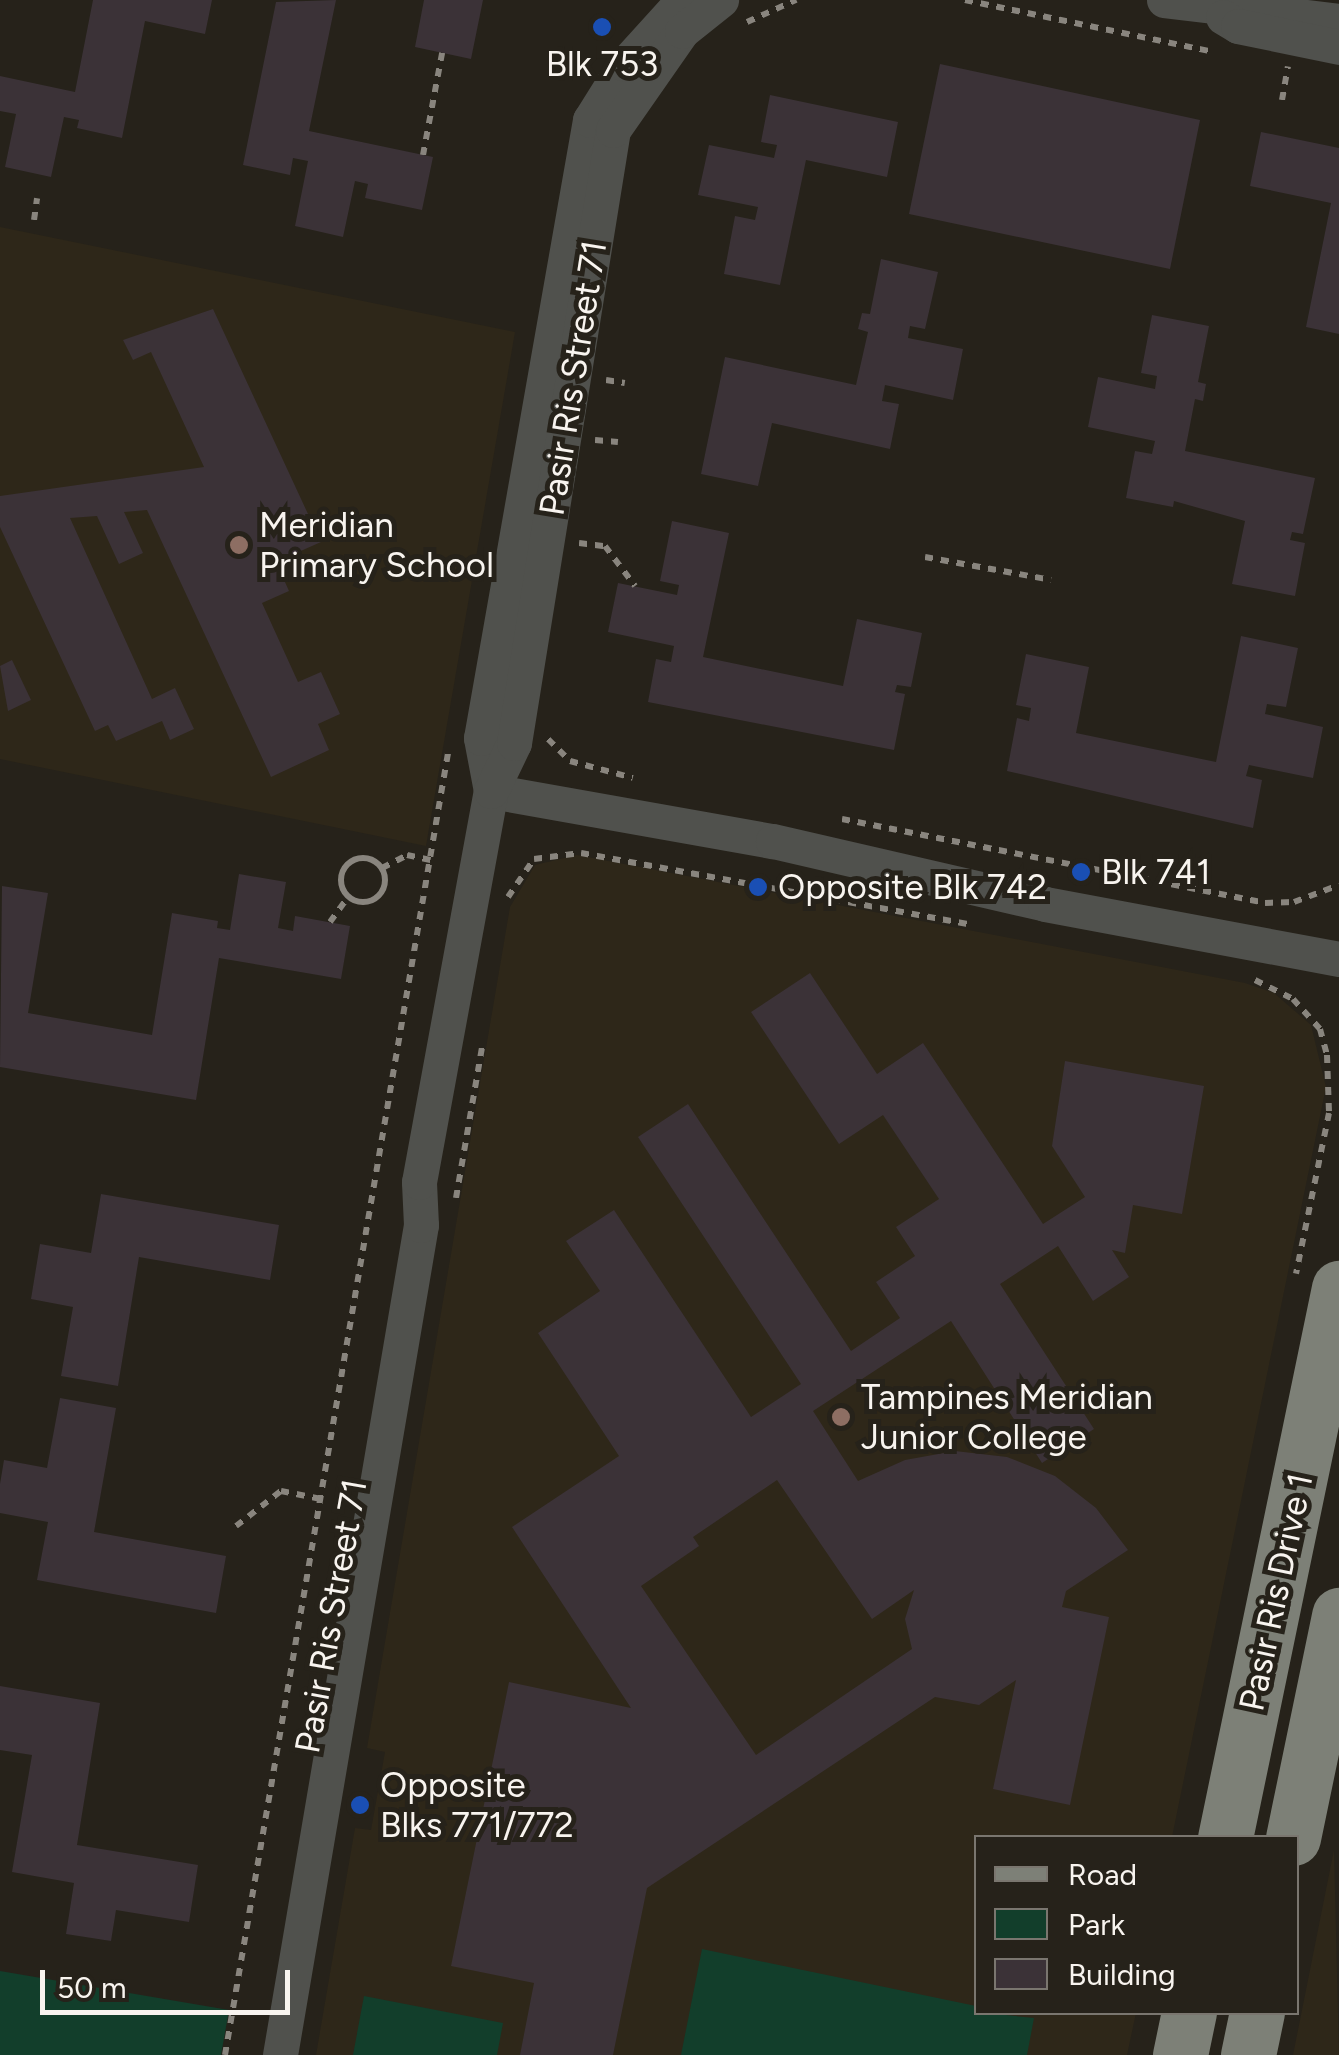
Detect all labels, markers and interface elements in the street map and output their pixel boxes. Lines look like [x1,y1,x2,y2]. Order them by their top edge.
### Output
marker: Blk 753 [591,16,613,38]
place label: Blk 753 [546,43,658,85]
street label: Pasir Ris Street 71 [531,238,615,518]
place label: Meridian Primary School [259,504,494,586]
marker: Meridian Primary School [228,534,250,556]
place label: Blk 741 [1101,851,1211,893]
marker: Blk 741 [1070,861,1092,883]
place label: Opposite Blk 742 [778,866,1047,908]
marker: Opposite Blk 742 [747,876,769,898]
place label: Tampines Meridian Junior College [861,1376,1153,1458]
marker: Tampines Meridian Junior College [830,1406,852,1428]
street label: Pasir Ris Drive 1 [1230,1469,1322,1715]
street label: Pasir Ris Street 71 [286,1476,376,1756]
place label: Opposite Blks 771/772 [380,1764,574,1846]
marker: Opposite Blks 771/772 [349,1794,371,1816]
legend [974,1835,1299,2015]
text: Road [1068,1856,1137,1893]
text: Park [1068,1906,1125,1943]
scale bar [45,1950,295,2012]
text: Building [1068,1956,1176,1993]
text: 50 m [57,1969,126,2006]

